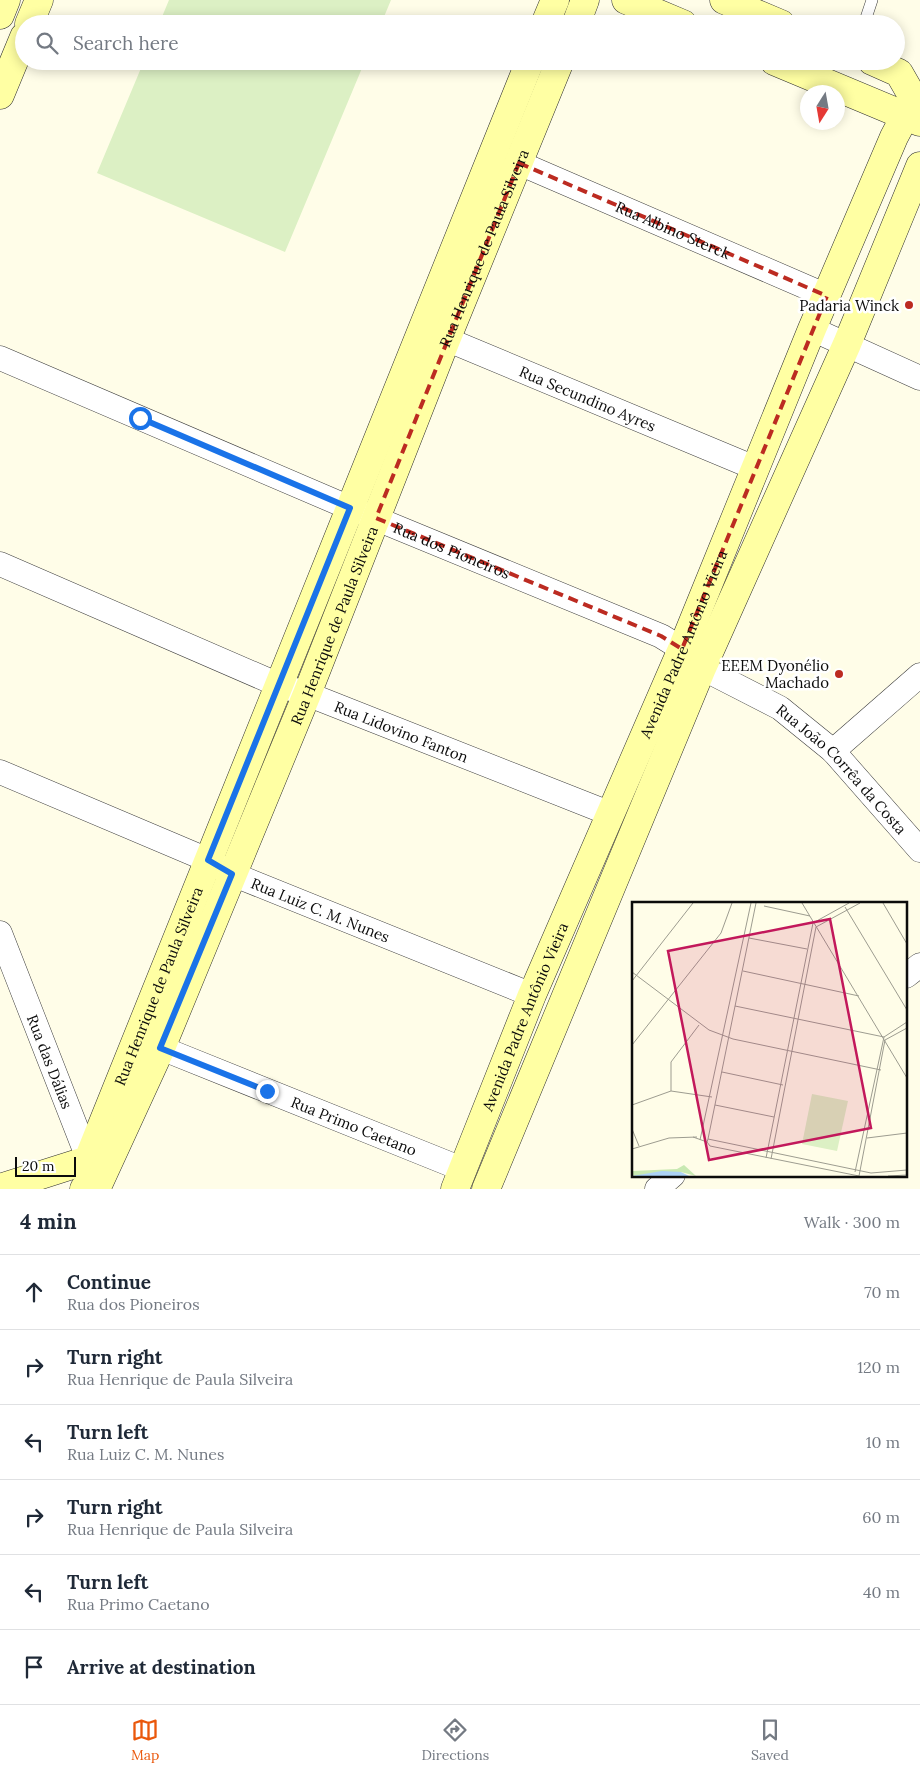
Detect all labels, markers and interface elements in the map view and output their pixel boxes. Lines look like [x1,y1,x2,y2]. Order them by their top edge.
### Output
search box [15,15,905,70]
icon: search [33,29,61,57]
text: Search here [73,31,179,55]
north arrow [800,85,845,130]
street label: Rua Henrique de Paula Silveira [435,146,533,350]
street label: Rua Albino Sterck [613,196,734,263]
place label: Padaria Winck [799,296,899,315]
marker: Padaria Winck [903,299,915,311]
street label: Rua Secundino Ayres [517,361,659,435]
route start [129,407,152,430]
street label: Rua dos Pioneiros [391,517,513,582]
street label: Rua Henrique de Paula Silveira [286,523,382,728]
street label: Avenida Padre Antônio Vieira [635,547,731,742]
place label: EEEM Dyonélio Machado [721,656,829,692]
marker: EEEM Dyonélio Machado [833,668,845,680]
street label: Rua Lidovino Fanton [332,696,471,766]
street label: Rua João Corrêa da Costa [773,700,911,838]
street label: Rua Luiz C. M. Nunes [248,873,393,946]
street label: Rua Henrique de Paula Silveira [110,884,207,1088]
inset map [632,902,908,1176]
street label: Avenida Padre Antônio Vieira [477,919,572,1115]
street label: Rua das Dálias [23,1012,77,1111]
route end [256,1080,279,1103]
street label: Rua Primo Caetano [288,1092,420,1159]
scale bar [15,1154,76,1177]
text: 20 m [22,1157,54,1175]
text: 4 min [20,1208,77,1235]
text: Walk · 300 m [804,1212,900,1232]
text: Continue [67,1270,151,1294]
icon: ahead [20,1278,48,1306]
text: 70 m [864,1282,900,1302]
text: Rua dos Pioneiros [67,1294,200,1314]
text: Turn right [67,1345,163,1369]
icon: right [20,1353,48,1381]
text: 120 m [857,1357,900,1377]
text: Rua Henrique de Paula Silveira [67,1369,293,1389]
text: Turn left [67,1420,148,1444]
icon: left [20,1428,48,1456]
text: 10 m [866,1432,900,1452]
text: Rua Luiz C. M. Nunes [67,1444,224,1464]
text: Turn right [67,1495,163,1519]
icon: right [20,1503,48,1531]
text: 60 m [862,1507,900,1527]
text: Rua Henrique de Paula Silveira [67,1519,293,1539]
text: Turn left [67,1570,148,1594]
icon: left [20,1578,48,1606]
text: 40 m [863,1582,900,1602]
text: Rua Primo Caetano [67,1594,210,1614]
icon: arrive [20,1653,48,1681]
text: Arrive at destination [67,1655,256,1679]
tab: Map [131,1716,159,1764]
tab: Directions [421,1716,489,1764]
tab: Saved [751,1716,789,1764]

